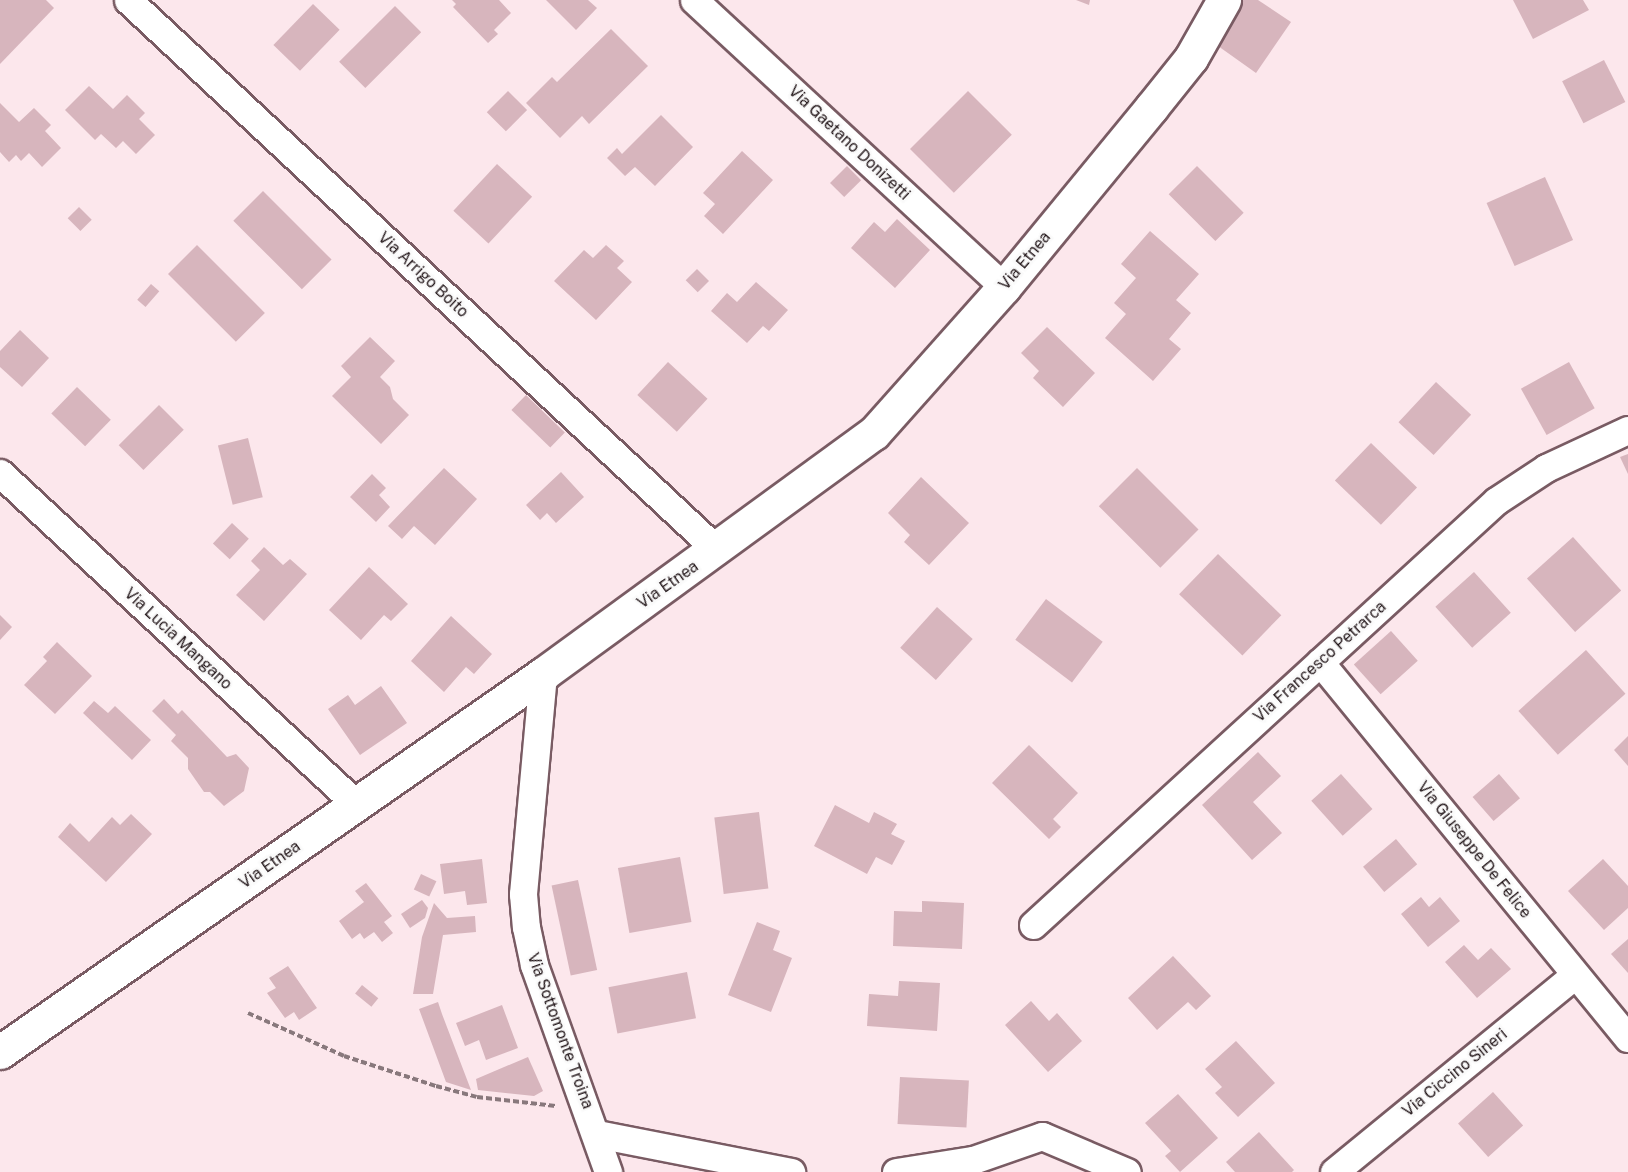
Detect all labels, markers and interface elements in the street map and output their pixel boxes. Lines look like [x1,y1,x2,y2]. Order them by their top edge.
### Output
street label: Via Gaetano Donizetti [784,82,914,204]
street label: Via Arrigo Boito [374,228,472,322]
street label: Via Etnea [995,228,1055,294]
street label: Via Etnea [634,557,702,613]
street label: Via Lucia Mangano [120,584,236,694]
street label: Via Francesco Petrarca [1250,597,1390,727]
street label: Via Giuseppe De Felice [1413,778,1535,922]
street label: Via Etnea [236,837,304,893]
street label: Via Sottomonte Troina [523,951,597,1111]
street label: Via Ciccino Sineri [1399,1025,1511,1121]

